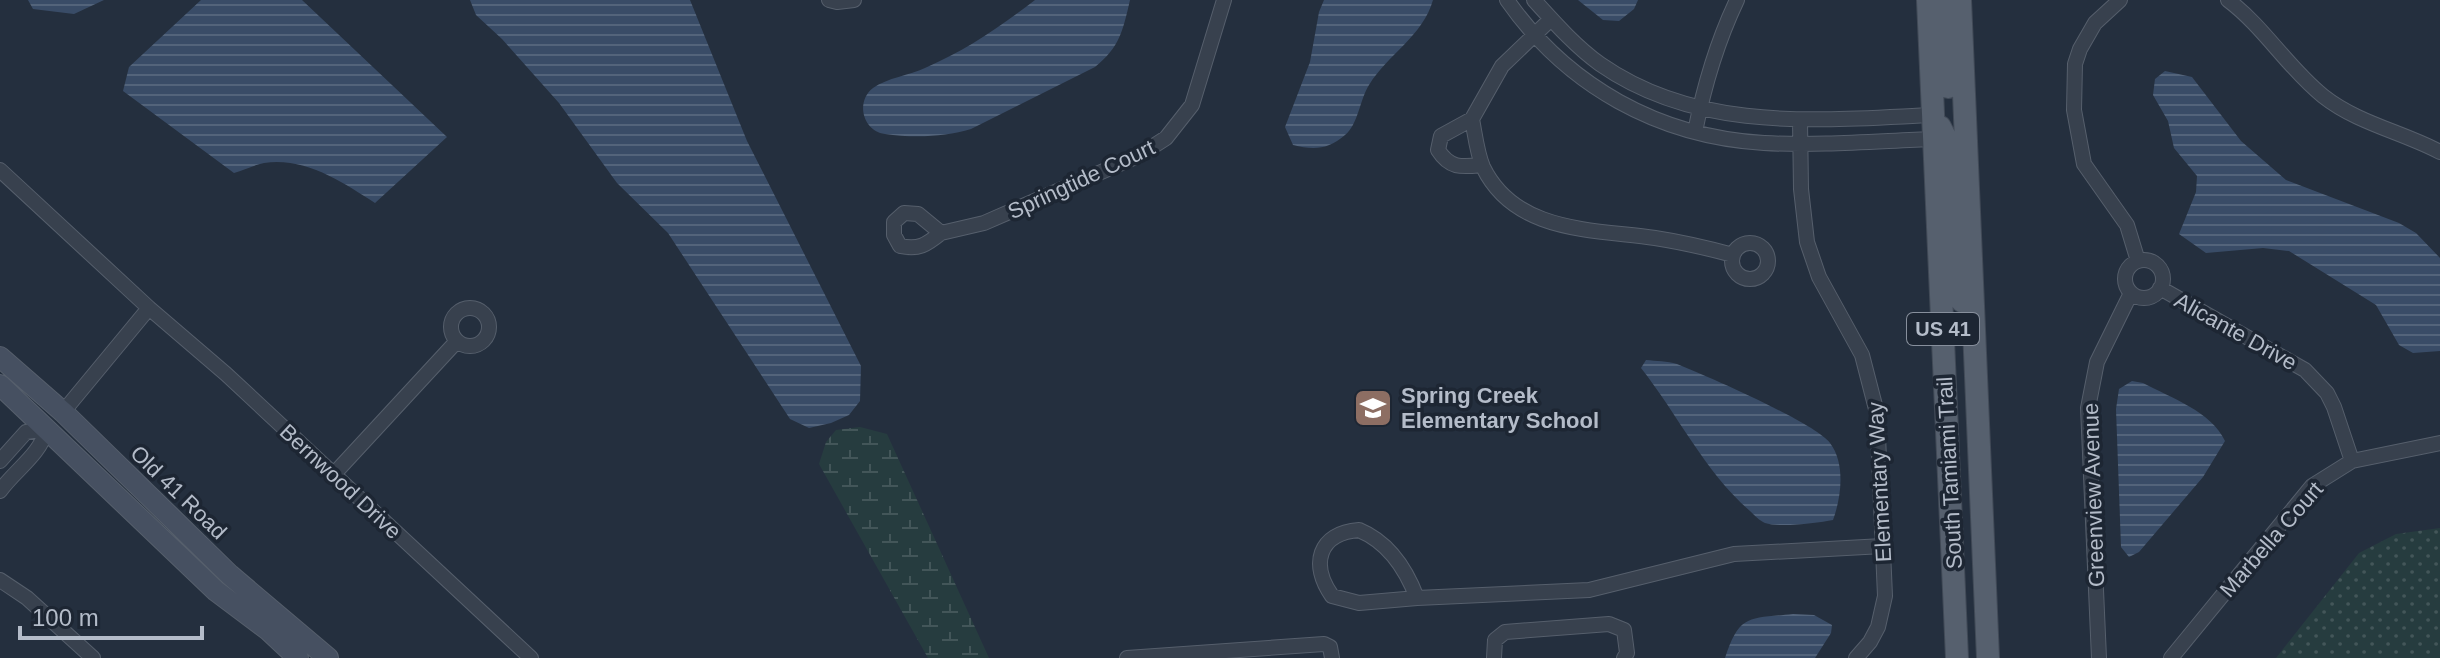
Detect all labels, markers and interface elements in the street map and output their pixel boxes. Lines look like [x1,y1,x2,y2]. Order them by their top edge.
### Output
street label: Springtide Court [1004,135,1159,224]
street label: Alicante Drive [2170,288,2301,375]
road number: US 41 [1907,313,1979,345]
street label: South Tamiami Trail [1932,376,1967,570]
place label: Spring Creek Elementary School [1401,383,1599,433]
school or university icon: Spring Creek Elementary School [1352,387,1394,429]
street label: Elementary Way [1863,401,1896,563]
street label: Greenview Avenue [2078,402,2109,588]
street label: Bernwood Drive [275,419,406,544]
street label: Old 41 Road [126,440,232,544]
street label: Marbella Court [2215,477,2328,602]
scale bar [20,590,202,640]
text: 100 m [32,604,99,631]

